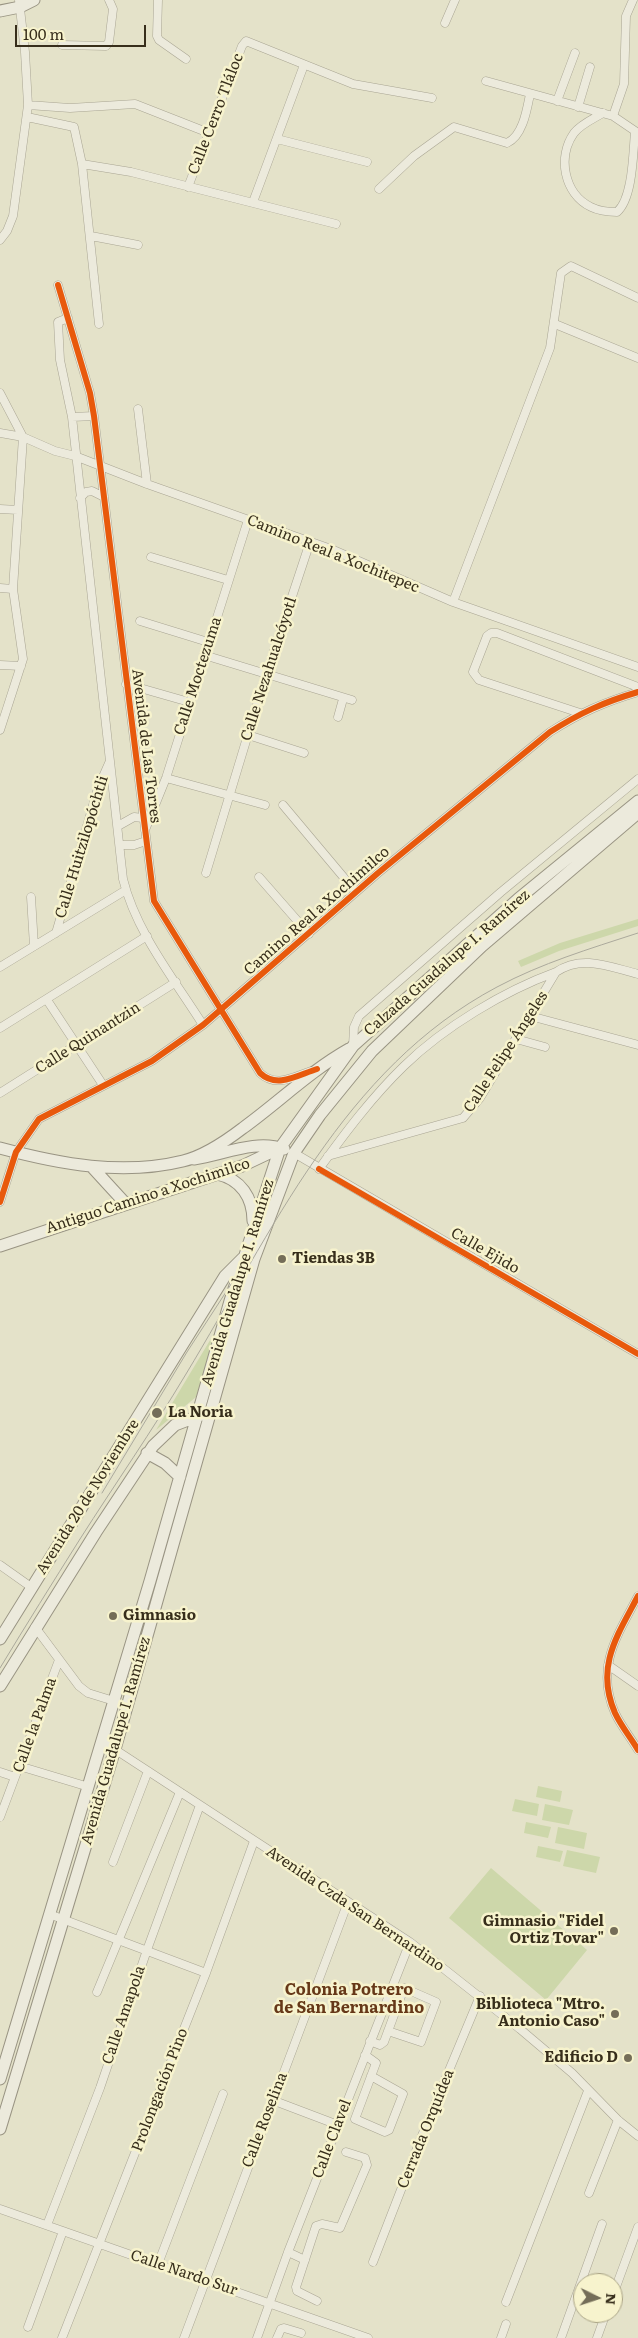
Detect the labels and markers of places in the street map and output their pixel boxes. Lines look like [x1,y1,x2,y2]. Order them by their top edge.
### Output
place label: Tiendas 3B [292,1250,375,1268]
marker: Tiendas 3B [276,1253,288,1265]
place label: La Noria [168,1404,233,1422]
marker: La Noria [150,1406,164,1420]
place label: Gimnasio [123,1607,196,1625]
marker: Gimnasio [107,1610,119,1622]
place label: Gimnasio "Fidel Ortiz Tovar" [483,1913,604,1948]
marker: Gimnasio "Fidel Ortiz Tovar" [608,1925,620,1937]
place label: Biblioteca "Mtro. Antonio Caso" [476,1996,605,2031]
marker: Biblioteca "Mtro. Antonio Caso" [609,2008,621,2020]
place label: Edificio D [544,2049,618,2067]
marker: Edificio D [622,2052,634,2064]

